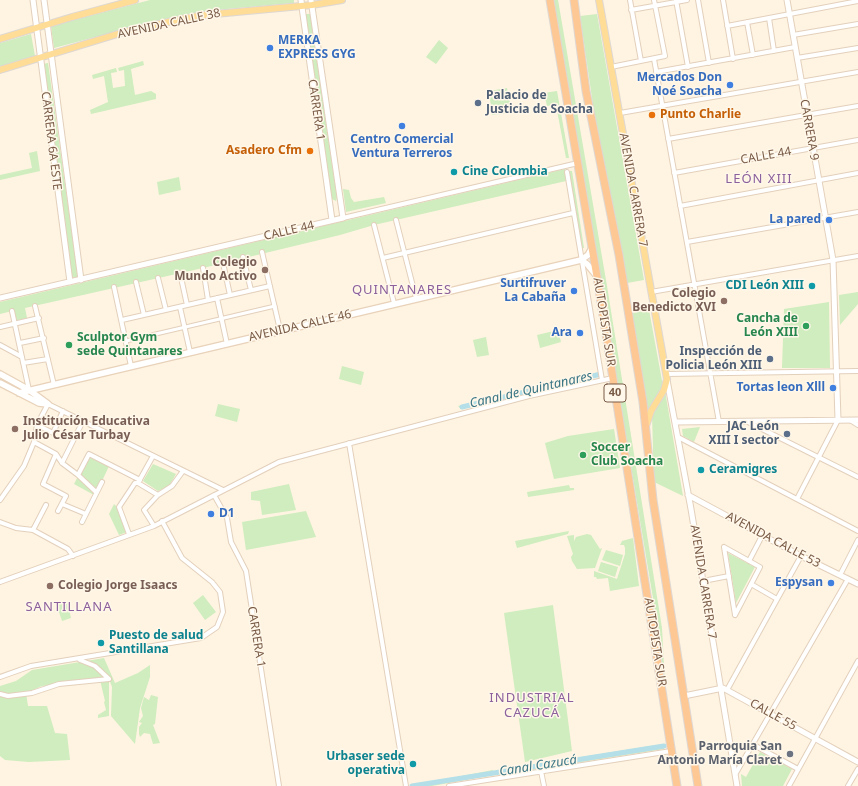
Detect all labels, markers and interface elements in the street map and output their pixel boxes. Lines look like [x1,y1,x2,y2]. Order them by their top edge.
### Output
street label: AVENIDA CALLE 38 [116,6,222,42]
place label: MERKA EXPRESS GYG [278,34,356,62]
marker: MERKA EXPRESS GYG [265,43,275,53]
place label: Mercados Don Noé Soacha [637,71,722,99]
street label: CARRERA 1 [305,78,327,142]
marker: Mercados Don Noé Soacha [725,80,735,90]
place label: Palacio de Justicia de Soacha [486,89,593,117]
street label: CARRERA 6A ESTE [38,91,64,191]
marker: Palacio de Justicia de Soacha [473,98,483,108]
street label: CARRERA 9 [797,98,821,162]
place label: Punto Charlie [660,108,741,122]
marker: Punto Charlie [647,110,657,120]
marker: Centro Comercial Ventura Terreros [397,121,407,131]
street label: AVENIDA CARRERA 7 [616,132,650,248]
place label: Centro Comercial Ventura Terreros [350,133,454,161]
place label: Asadero Cfm [226,144,302,158]
street label: CALLE 44 [739,144,793,168]
marker: Asadero Cfm [305,146,315,156]
place label: Cine Colombia [462,165,548,179]
marker: Cine Colombia [449,167,459,177]
district label: LEÓN XIII [725,171,793,187]
place label: La pared [769,213,821,227]
marker: La pared [824,215,834,225]
street label: CALLE 44 [262,218,316,244]
place label: Colegio Mundo Activo [174,256,257,284]
marker: Colegio Mundo Activo [260,265,270,275]
place label: Surtifruver La Cabaña [500,277,566,305]
street label: AUTOPISTA SUR [590,277,618,367]
place label: CDI León XIII [725,279,804,293]
marker: CDI León XIII [807,281,817,291]
district label: QUINTANARES [352,282,452,298]
marker: Surtifruver La Cabaña [569,286,579,296]
place label: Colegio Benedicto XVI [632,287,716,315]
marker: Colegio Benedicto XVI [719,296,729,306]
street label: AVENIDA CALLE 46 [247,307,353,345]
place label: Cancha de León XIII [736,312,798,340]
marker: Cancha de León XIII [801,321,811,331]
place label: Ara [551,326,572,340]
marker: Ara [575,328,585,338]
place label: Sculptor Gym sede Quintanares [77,331,182,359]
marker: Sculptor Gym sede Quintanares [64,340,74,350]
place label: Inspección de Policia León XIII [665,345,762,373]
marker: Inspección de Policia León XIII [765,354,775,364]
water label: Canal de Quintanares [468,368,594,412]
place label: Tortas leon Xlll [737,381,825,395]
marker: Tortas leon Xlll [828,383,838,393]
road number: 40 [604,384,626,402]
place label: Institución Educativa Julio César Turbay [23,415,150,443]
place label: JAC León XIII I sector [709,420,779,448]
marker: Institución Educativa Julio César Turbay [10,424,20,434]
marker: JAC León XIII I sector [782,429,792,439]
place label: Soccer Club Soacha [591,441,663,469]
marker: Soccer Club Soacha [578,450,588,460]
place label: Ceramigres [709,463,777,477]
marker: Ceramigres [696,465,706,475]
place label: D1 [219,507,235,521]
marker: D1 [206,509,216,519]
street label: AVENIDA CALLE 53 [723,509,823,571]
street label: AVENIDA CARRERA 7 [687,524,719,640]
place label: Espysan [775,576,823,590]
marker: Espysan [826,578,836,588]
place label: Colegio Jorge Isaacs [58,579,178,593]
marker: Colegio Jorge Isaacs [45,581,55,591]
street label: AUTOPISTA SUR [641,597,669,687]
district label: SANTILLANA [25,599,113,615]
street label: CARRERA 1 [244,605,268,669]
place label: Puesto de salud Santillana [109,629,203,657]
marker: Puesto de salud Santillana [96,638,106,648]
district label: INDUSTRIAL CAZUCÁ [489,690,575,721]
street label: CALLE 55 [747,696,799,734]
place label: Parroquia San Antonio María Claret [657,740,782,768]
marker: Parroquia San Antonio María Claret [785,749,795,759]
place label: Urbaser sede operativa [326,750,405,778]
water label: Canal Cazucá [498,752,578,780]
marker: Urbaser sede operativa [408,759,418,769]

